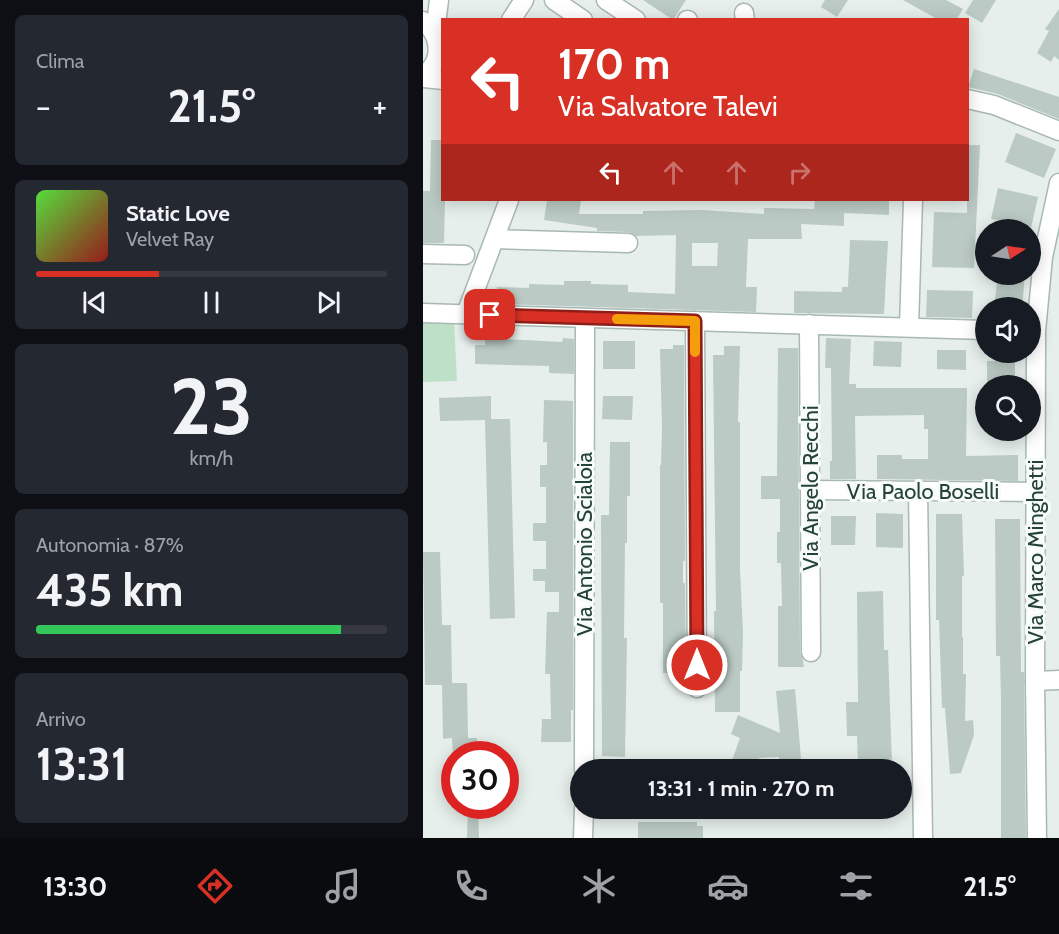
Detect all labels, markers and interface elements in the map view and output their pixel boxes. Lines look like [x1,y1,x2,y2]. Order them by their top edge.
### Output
text: 170 m [558,38,670,90]
icon: left [459,42,537,120]
text: Clima [36,49,84,73]
text: 21.5° [168,79,255,133]
text: − [36,86,51,126]
text: + [372,86,387,126]
text: Via Salvatore Talevi [558,90,778,123]
icon: left [594,156,627,189]
icon: ahead [657,156,690,189]
icon: ahead [720,156,753,189]
icon: right [783,156,816,189]
text: Static Love [126,200,230,227]
north arrow [975,219,1041,285]
map controls [975,219,1041,441]
text: Velvet Ray [126,227,214,251]
icon: previous [78,286,111,319]
icon: pause [195,286,228,319]
icon: next [312,286,345,319]
pin [464,289,515,340]
button: sound [975,297,1041,363]
icon: arrive [473,298,506,331]
text: 23 [170,359,253,454]
button: search [975,375,1041,441]
street label: Via Angelo Recchi [797,405,824,571]
text: km/h [190,446,233,470]
street label: Via Antonio Scialoia [571,451,598,636]
street label: Via Marco Minghetti [1022,460,1049,644]
street label: Via Paolo Boselli [847,478,999,505]
text: Autonomia · 87% [36,533,184,557]
text: 435 km [36,563,183,617]
position arrow [665,633,729,697]
text: Arrivo [36,707,86,731]
text: 13:31 [36,737,128,791]
speed limit sign: 30 [441,741,519,819]
text: 13:31 · 1 min · 270 m [648,775,834,802]
icon: directions [194,865,236,907]
icon: music [322,865,364,907]
icon: phone [450,865,492,907]
icon: climate [578,865,620,907]
icon: car [707,865,749,907]
icon: filters [835,865,877,907]
text: 13:30 [43,870,107,903]
text: 21.5° [963,870,1016,903]

